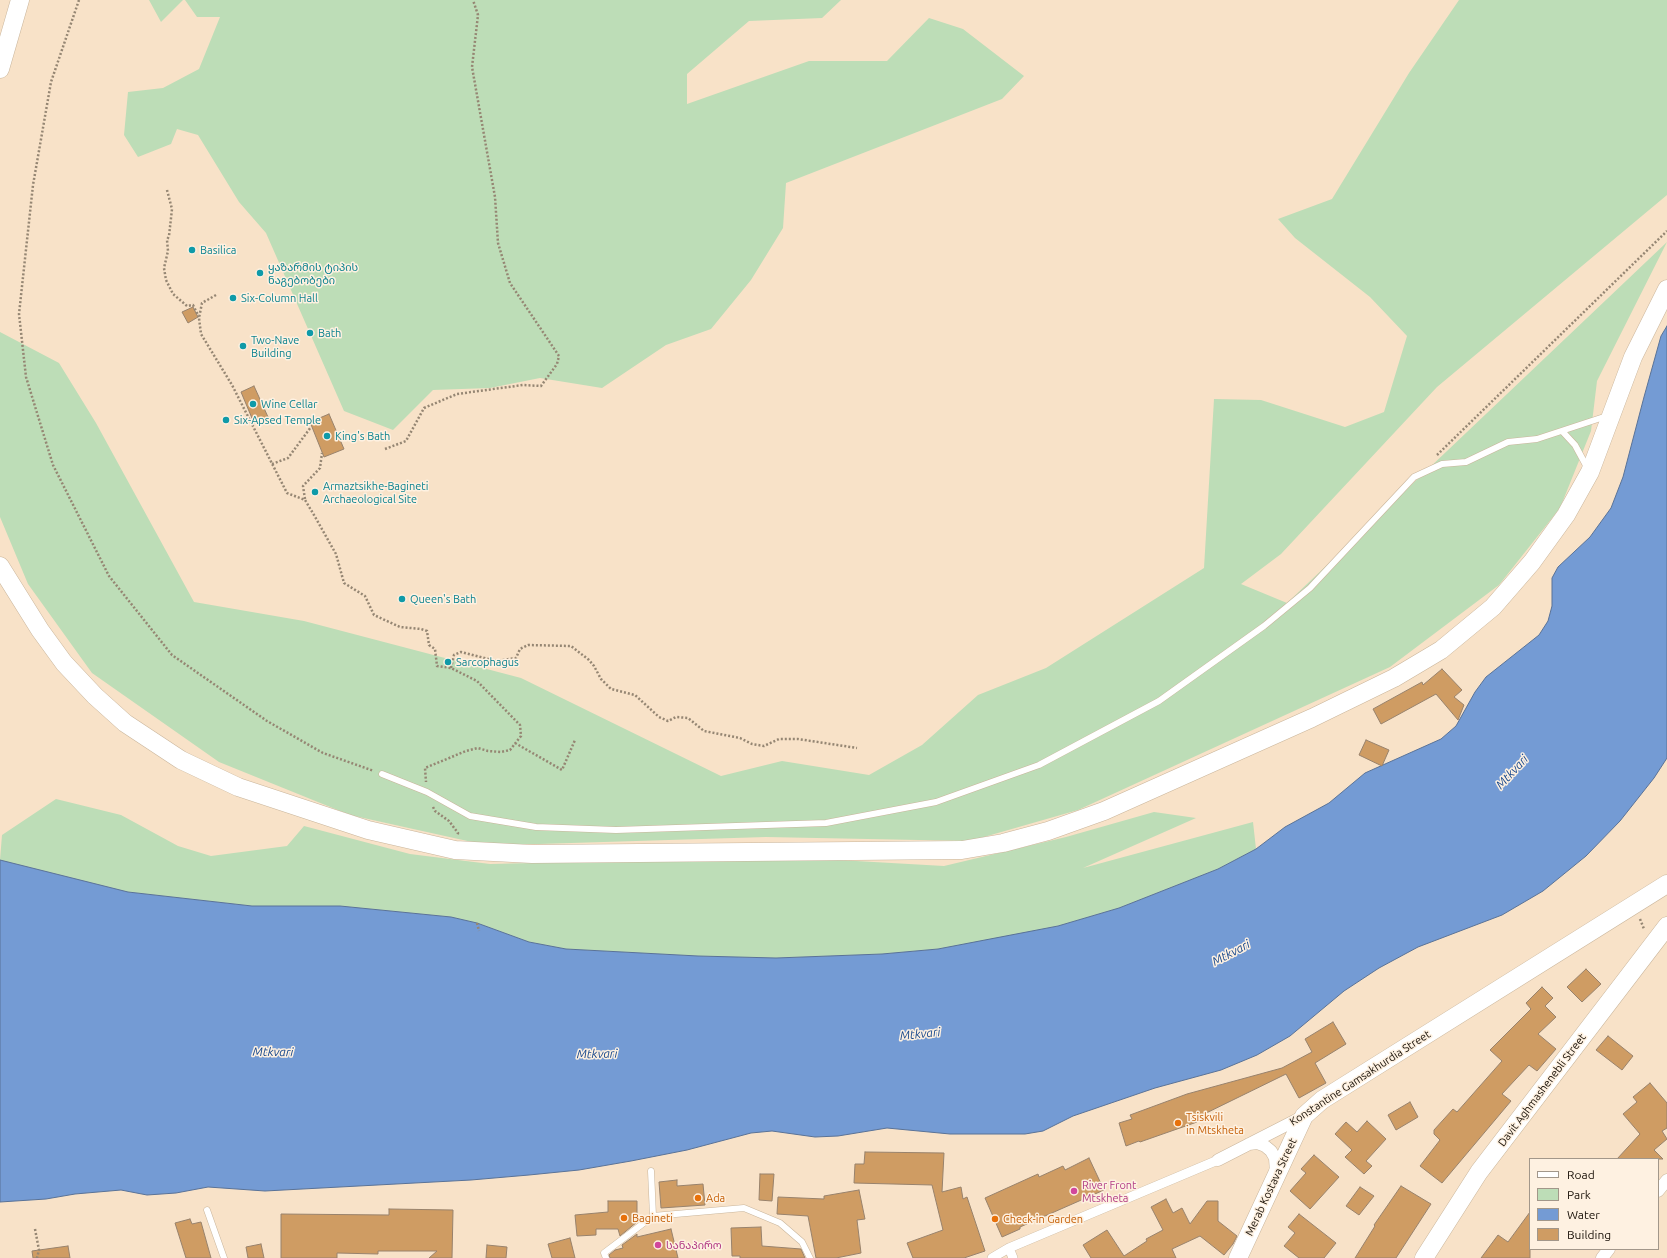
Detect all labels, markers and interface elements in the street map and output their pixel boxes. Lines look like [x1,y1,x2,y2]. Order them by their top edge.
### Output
place label: Basilica [200,243,236,257]
marker: Basilica [187,245,197,255]
place label: ყაზარმის ტიპის ნაგებობები [268,260,358,286]
marker: ყაზარმის ტიპის ნაგებობები [255,268,265,278]
place label: Six-Column Hall [241,291,318,305]
marker: Six-Column Hall [228,293,238,303]
place label: Bath [318,326,341,340]
marker: Bath [305,328,315,338]
place label: Two-Nave Building [251,333,299,359]
marker: Two-Nave Building [238,341,248,351]
place label: Wine Cellar [261,397,317,411]
marker: Wine Cellar [248,399,258,409]
place label: Six-Apsed Temple [234,413,321,427]
marker: Six-Apsed Temple [221,415,231,425]
place label: King's Bath [335,429,390,443]
marker: King's Bath [322,431,332,441]
place label: Armaztsikhe-Bagineti Archaeological Site [323,479,428,505]
marker: Armaztsikhe-Bagineti Archaeological Site [310,487,320,497]
place label: Queen's Bath [410,592,476,606]
marker: Queen's Bath [397,594,407,604]
place label: Sarcophagus [456,655,519,669]
marker: Sarcophagus [443,657,453,667]
water label: Mtkvari [1493,752,1531,792]
water label: Mtkvari [1210,937,1252,969]
water label: Mtkvari [899,1025,941,1043]
street label: Konstantine Gamsakhurdia Street [1287,1027,1433,1129]
street label: Davit Aghmashenebli Street [1495,1031,1589,1149]
water label: Mtkvari [252,1044,294,1060]
water label: Mtkvari [576,1046,618,1062]
place label: Tsiskvili in Mtskheta [1186,1110,1244,1136]
marker: Tsiskvili in Mtskheta [1173,1118,1183,1128]
street label: Merab Kostava Street [1243,1136,1299,1238]
legend [1529,1158,1659,1250]
text: Road [1567,1168,1595,1181]
place label: River Front Mtskheta [1082,1178,1136,1204]
marker: River Front Mtskheta [1069,1186,1079,1196]
text: Park [1567,1188,1591,1201]
place label: Ada [706,1191,725,1205]
marker: Ada [693,1193,703,1203]
text: Water [1567,1208,1600,1221]
place label: Bagineti [632,1211,673,1225]
place label: Check-in Garden [1003,1212,1083,1226]
marker: Bagineti [619,1213,629,1223]
marker: Check-in Garden [990,1214,1000,1224]
text: Building [1567,1228,1611,1241]
place label: სანაპირო [666,1238,722,1252]
marker: სანაპირო [653,1240,663,1250]

